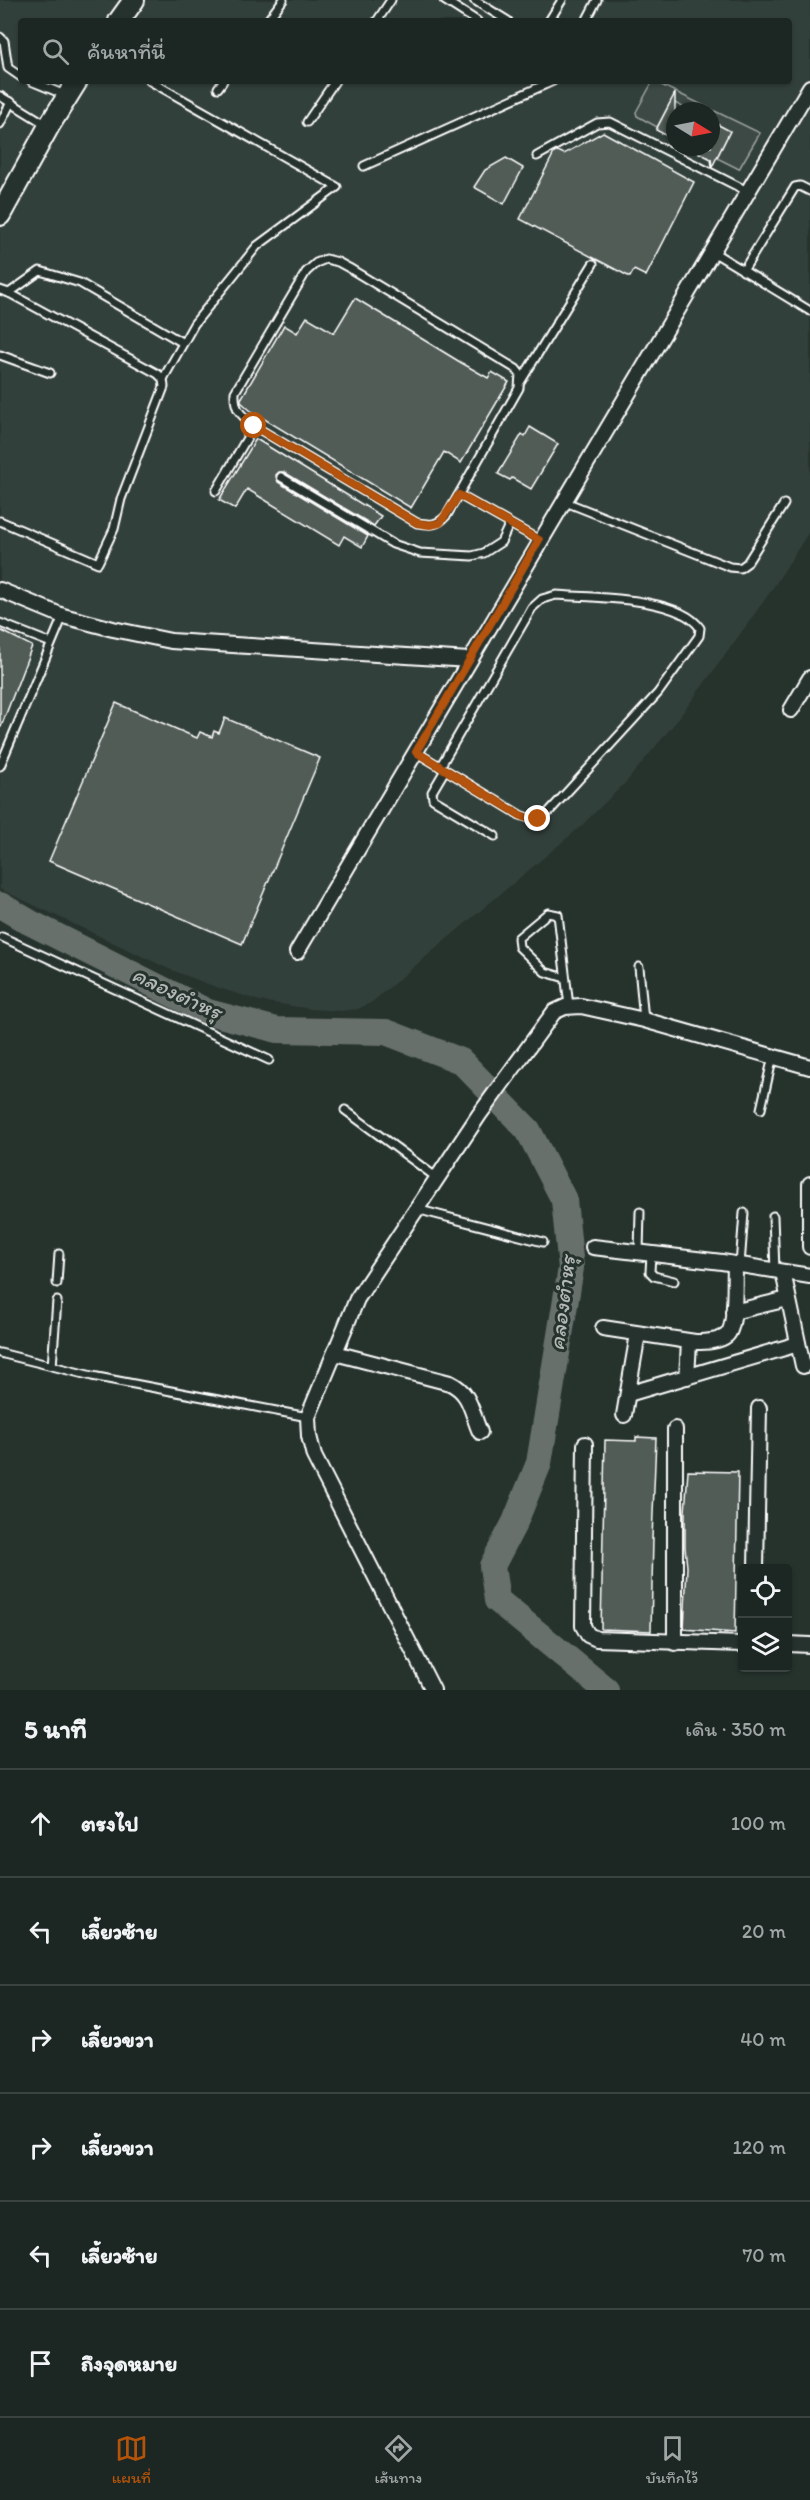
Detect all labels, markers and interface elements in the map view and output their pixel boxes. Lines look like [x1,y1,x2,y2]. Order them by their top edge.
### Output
search box [18,18,792,84]
icon: search [39,35,72,68]
text: ค้นหาที่นี่ [87,38,165,65]
north arrow [666,102,720,156]
route start [240,412,266,438]
route end [524,805,550,831]
water label: คลองตำหรุ [128,961,228,1027]
water label: คลองตำหรุ [543,1252,582,1352]
map controls [738,1564,792,1672]
button: locate [738,1564,792,1618]
button: layers [738,1618,792,1672]
text: 5 นาที [24,1713,87,1745]
text: เดิน · 350 m [685,1717,786,1741]
icon: ahead [24,1807,57,1840]
text: ตรงไป [81,1810,139,1837]
text: 100 m [731,1811,786,1835]
icon: left [24,1915,57,1948]
text: เลี้ยวซ้าย [81,1918,157,1945]
text: 20 m [742,1919,786,1943]
icon: right [24,2023,57,2056]
text: เลี้ยวขวา [81,2026,154,2053]
text: 40 m [740,2027,786,2051]
icon: right [24,2131,57,2164]
text: เลี้ยวขวา [81,2134,154,2161]
text: 120 m [733,2135,786,2159]
icon: left [24,2239,57,2272]
text: เลี้ยวซ้าย [81,2242,157,2269]
text: 70 m [742,2243,786,2267]
icon: arrive [24,2347,57,2380]
text: ถึงจุดหมาย [81,2350,177,2377]
tab: แผนที่ [112,2432,151,2487]
tab: เส้นทาง [374,2432,422,2487]
tab: บันทึกไว้ [646,2432,698,2487]

